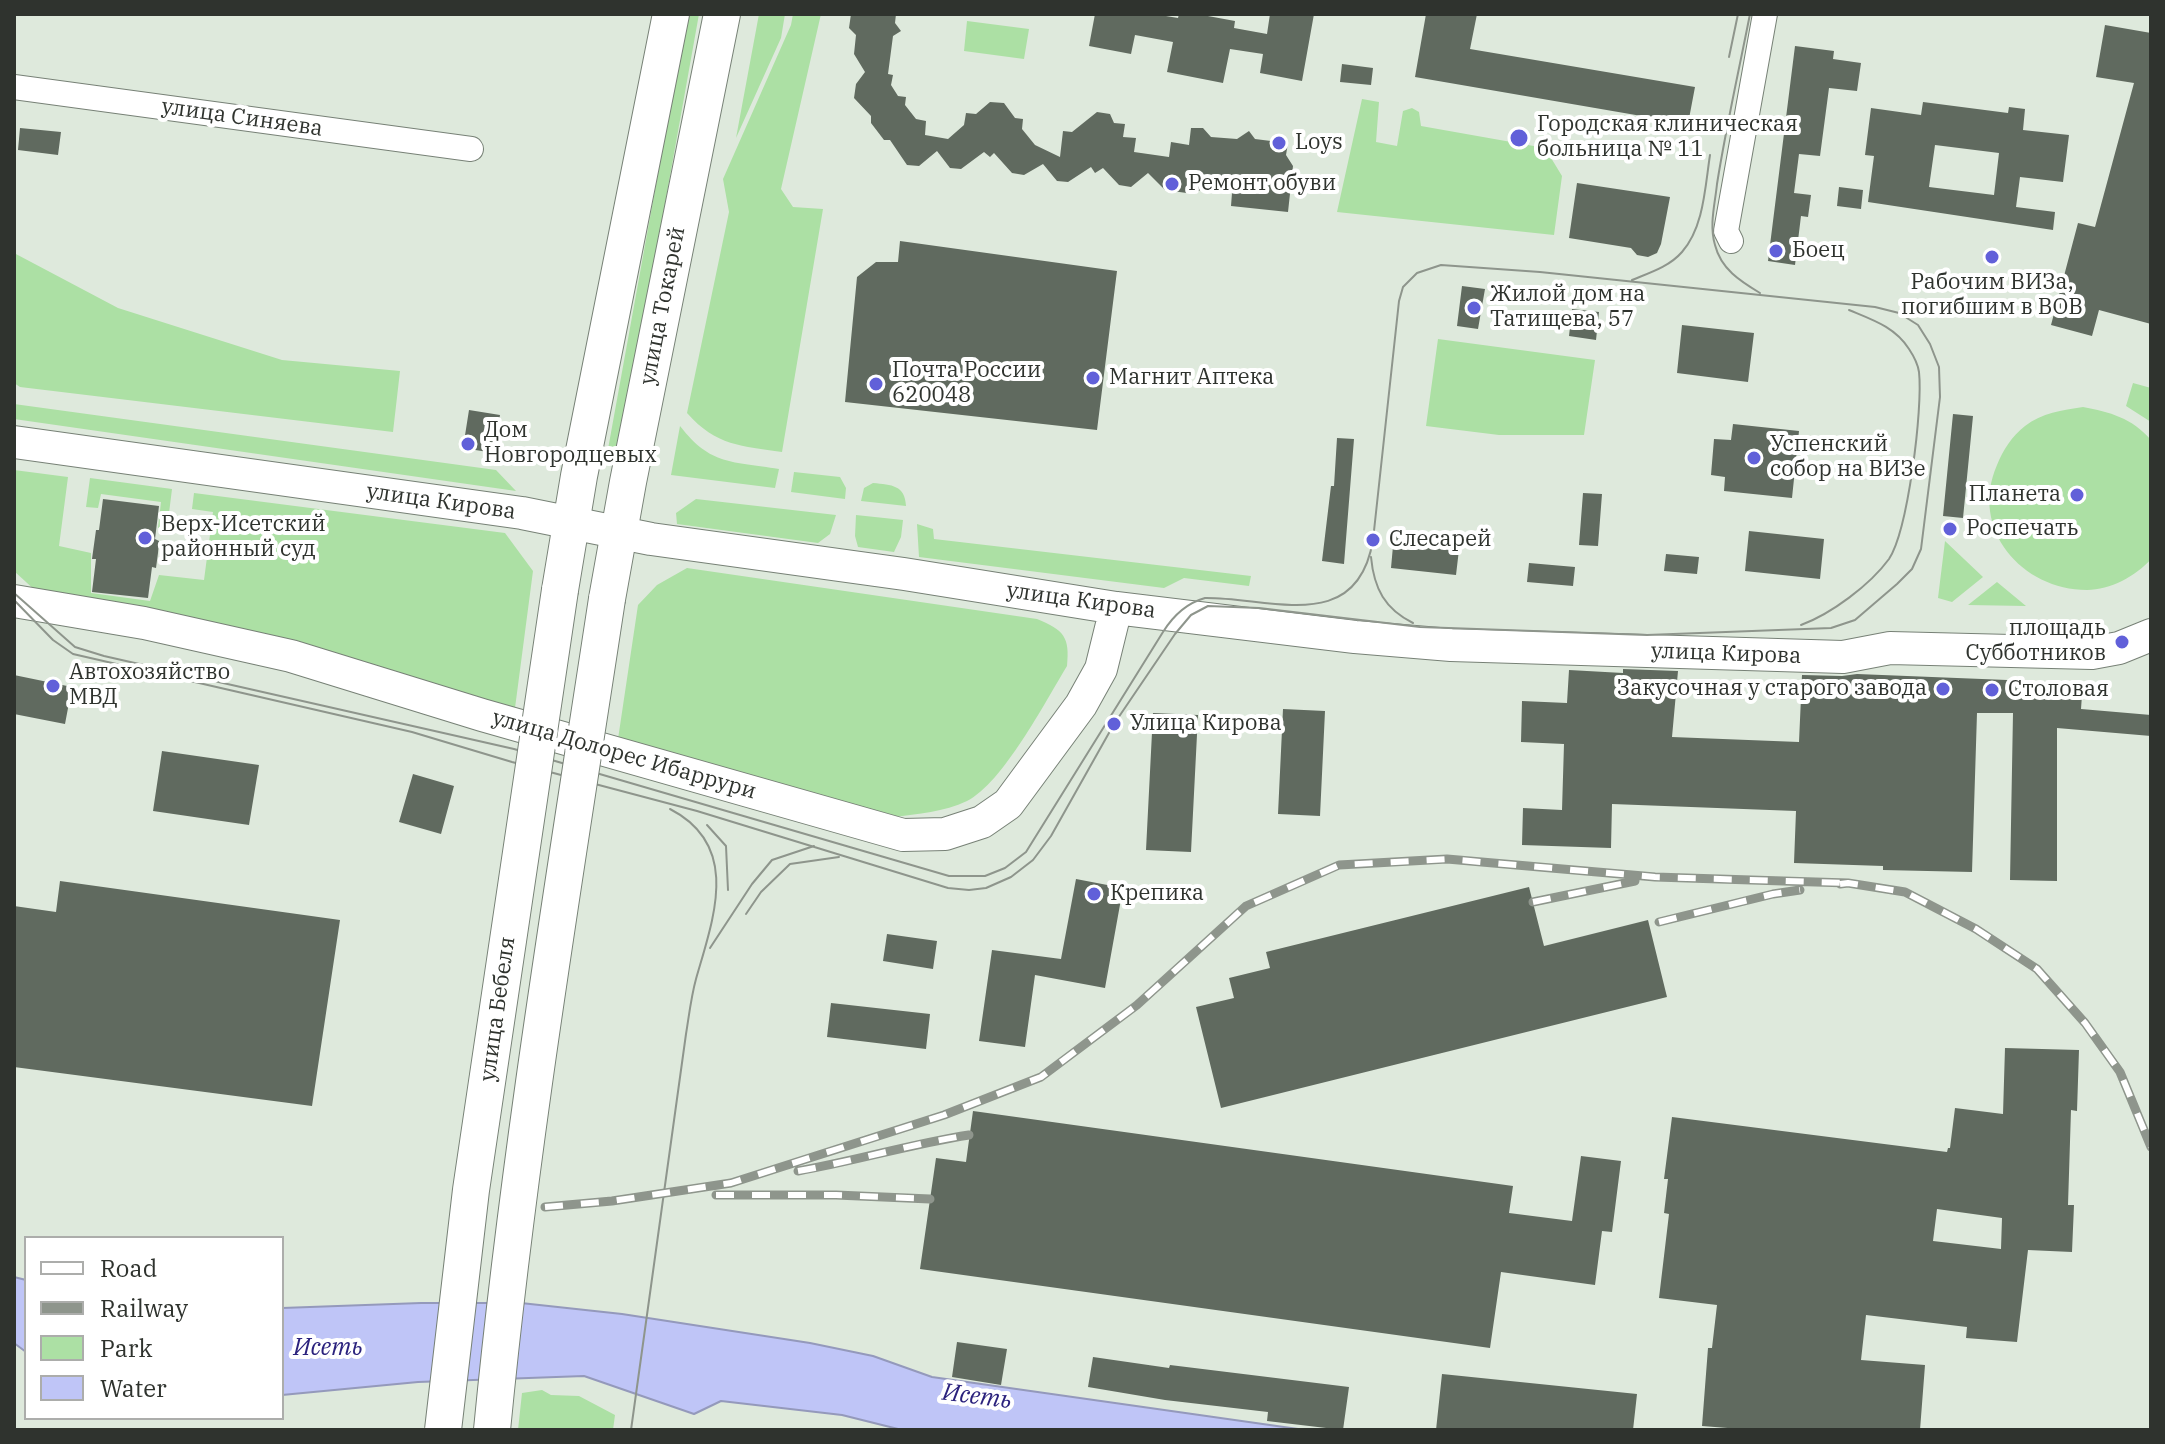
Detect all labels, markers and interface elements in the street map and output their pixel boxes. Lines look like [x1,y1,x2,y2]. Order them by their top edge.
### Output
street label: улица Синяева [160,94,324,142]
place label: Городская клиническая больница № 11 [1537,112,1798,164]
marker: Городская клиническая больница № 11 [1508,127,1530,149]
place label: Loys [1295,130,1343,156]
marker: Loys [1270,134,1288,152]
place label: Ремонт обуви [1188,171,1336,197]
marker: Ремонт обуви [1163,175,1181,193]
street label: улица Токарей [635,225,691,387]
place label: Боец [1792,238,1845,264]
marker: Боец [1767,242,1785,260]
marker: Рабочим ВИЗа, погибшим в ВОВ [1983,248,2001,266]
place label: Рабочим ВИЗа, погибшим в ВОВ [1901,270,2083,322]
place label: Жилой дом на Татищева, 57 [1490,282,1645,334]
marker: Жилой дом на Татищева, 57 [1465,299,1483,317]
place label: Почта России 620048 [892,358,1041,410]
place label: Магнит Аптека [1109,365,1274,391]
marker: Магнит Аптека [1084,369,1102,387]
marker: Почта России 620048 [867,375,885,393]
place label: Дом Новгородцевых [484,418,657,470]
place label: Успенский собор на ВИЗе [1770,432,1926,484]
marker: Дом Новгородцевых [459,435,477,453]
marker: Успенский собор на ВИЗе [1745,449,1763,467]
street label: улица Кирова [365,478,517,526]
place label: Планета [1968,482,2061,508]
marker: Планета [2068,486,2086,504]
place label: Верх-Исетский районный суд [161,512,326,564]
place label: Роспечать [1966,516,2078,542]
marker: Роспечать [1941,520,1959,538]
place label: Слесарей [1389,527,1492,553]
marker: Верх-Исетский районный суд [136,529,154,547]
marker: Слесарей [1364,531,1382,549]
street label: улица Кирова [1005,577,1157,625]
place label: площадь Субботников [1965,616,2106,668]
marker: площадь Субботников [2113,633,2131,651]
street label: улица Кирова [1650,638,1802,670]
place label: Автохозяйство МВД [69,660,230,712]
place label: Закусочная у старого завода [1617,676,1927,702]
marker: Автохозяйство МВД [44,677,62,695]
place label: Столовая [2008,677,2109,703]
marker: Закусочная у старого завода [1934,680,1952,698]
marker: Столовая [1983,681,2001,699]
street label: улица Долорес Ибаррури [489,705,759,805]
place label: Улица Кирова [1130,711,1282,737]
marker: Улица Кирова [1105,715,1123,733]
place label: Крепика [1110,881,1204,907]
marker: Крепика [1085,885,1103,903]
street label: улица Бебеля [475,935,521,1083]
legend [24,1236,284,1420]
text: Road [100,1252,157,1284]
text: Railway [100,1292,188,1324]
text: Park [100,1332,152,1364]
water label: Исеть [293,1334,363,1362]
text: Water [100,1372,167,1404]
water label: Исеть [941,1378,1013,1416]

